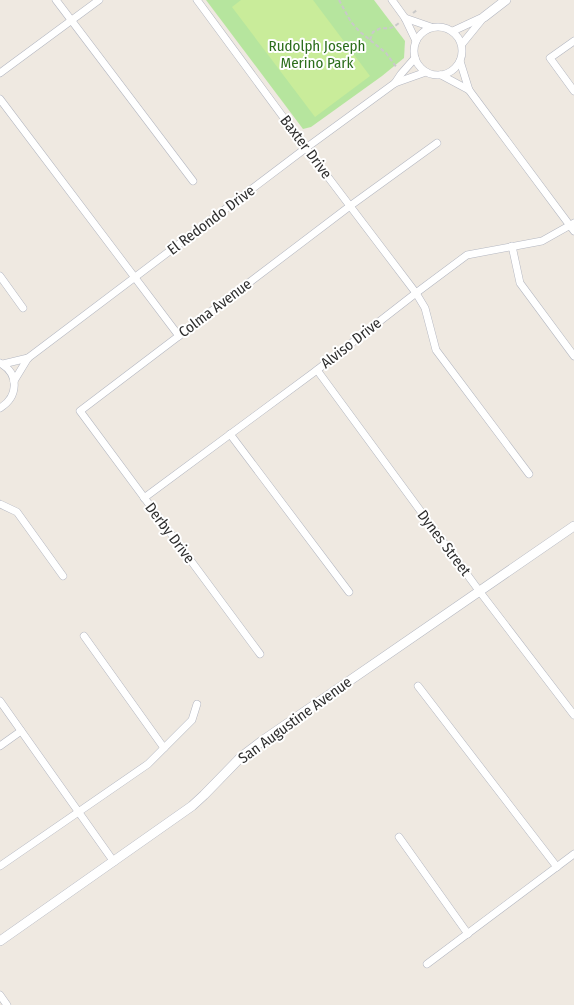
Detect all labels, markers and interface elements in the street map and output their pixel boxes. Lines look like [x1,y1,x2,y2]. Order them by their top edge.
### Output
park label: Rudolph Joseph Merino Park [268,37,366,72]
street label: Baxter Drive [276,112,336,182]
street label: El Redondo Drive [164,181,258,259]
street label: Colma Avenue [175,275,255,341]
street label: Alviso Drive [317,314,385,372]
street label: Derby Drive [141,499,199,567]
street label: Dynes Street [413,507,475,579]
street label: San Augustine Avenue [235,673,355,767]

